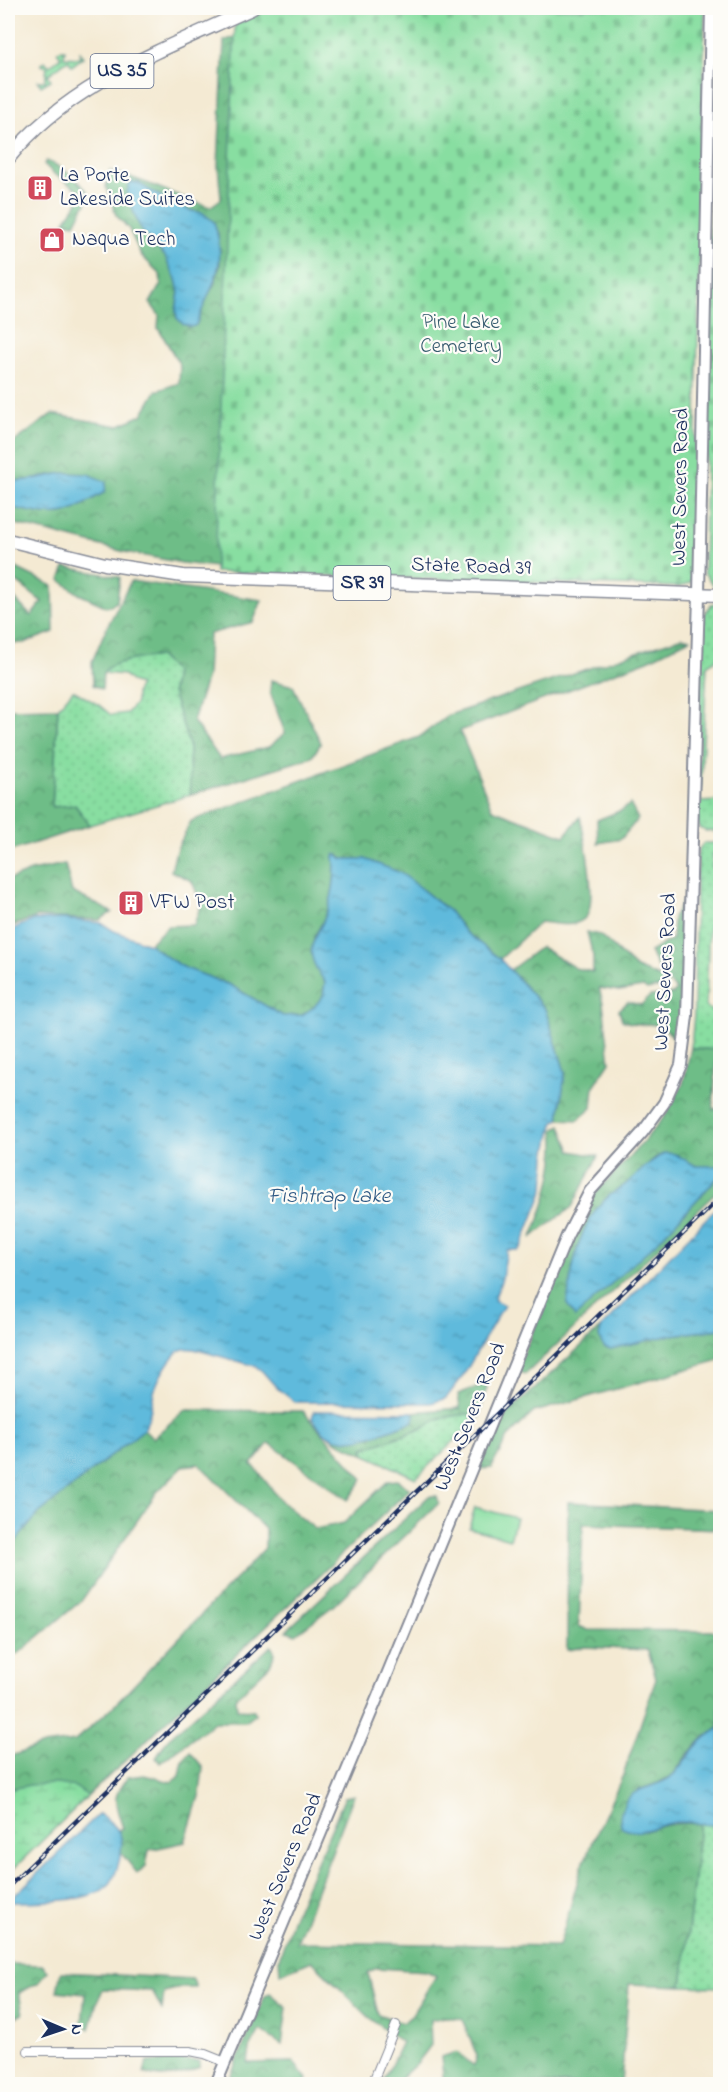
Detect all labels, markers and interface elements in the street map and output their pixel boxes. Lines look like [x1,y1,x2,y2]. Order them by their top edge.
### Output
road number: US 35 [90,54,154,88]
place label: La Porte Lakeside Suites [60,161,195,215]
building icon: La Porte Lakeside Suites [25,173,55,203]
shop icon: Naqua Tech [37,225,67,255]
place label: Naqua Tech [72,225,176,255]
park label: Pine Lake Cemetery [420,308,502,364]
street label: West Severs Road [665,408,697,566]
street label: State Road 39 [411,550,532,584]
road number: SR 39 [334,566,391,600]
building icon: VFW Post [116,888,146,918]
place label: VFW Post [149,888,235,918]
street label: West Severs Road [647,892,685,1052]
water label: Fishtrap Lake [268,1181,392,1213]
street label: West Severs Road [428,1338,515,1496]
street label: West Severs Road [241,1788,331,1946]
north arrow [33,1999,93,2059]
text: N [64,2024,88,2035]

